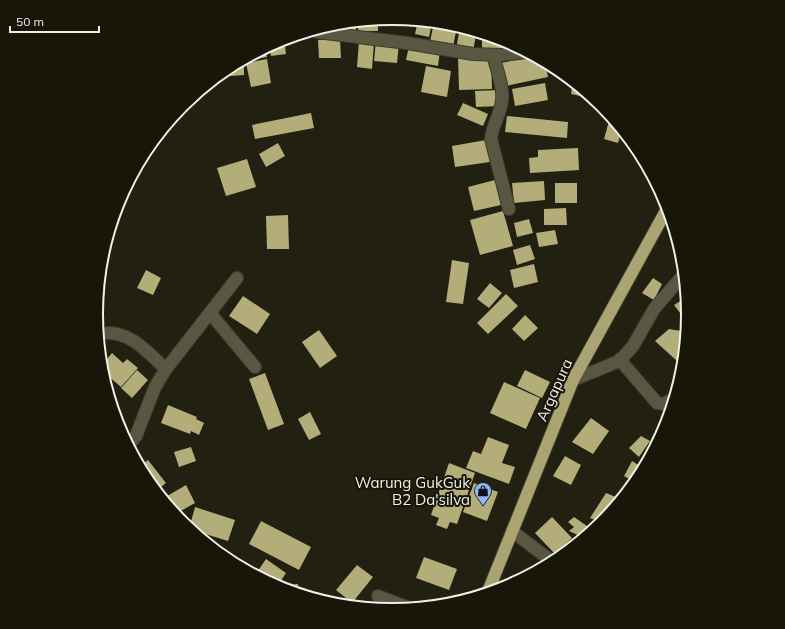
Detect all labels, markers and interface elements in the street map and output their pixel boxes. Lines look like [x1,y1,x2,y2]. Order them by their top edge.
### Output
scale bar [10,8,99,34]
text: 50 m [16,14,44,29]
street label: Argapura [532,356,576,424]
place label: Warung GukGuk B2 Da'silva [355,473,470,509]
shop icon: Warung GukGuk B2 Da'silva [473,481,493,506]

